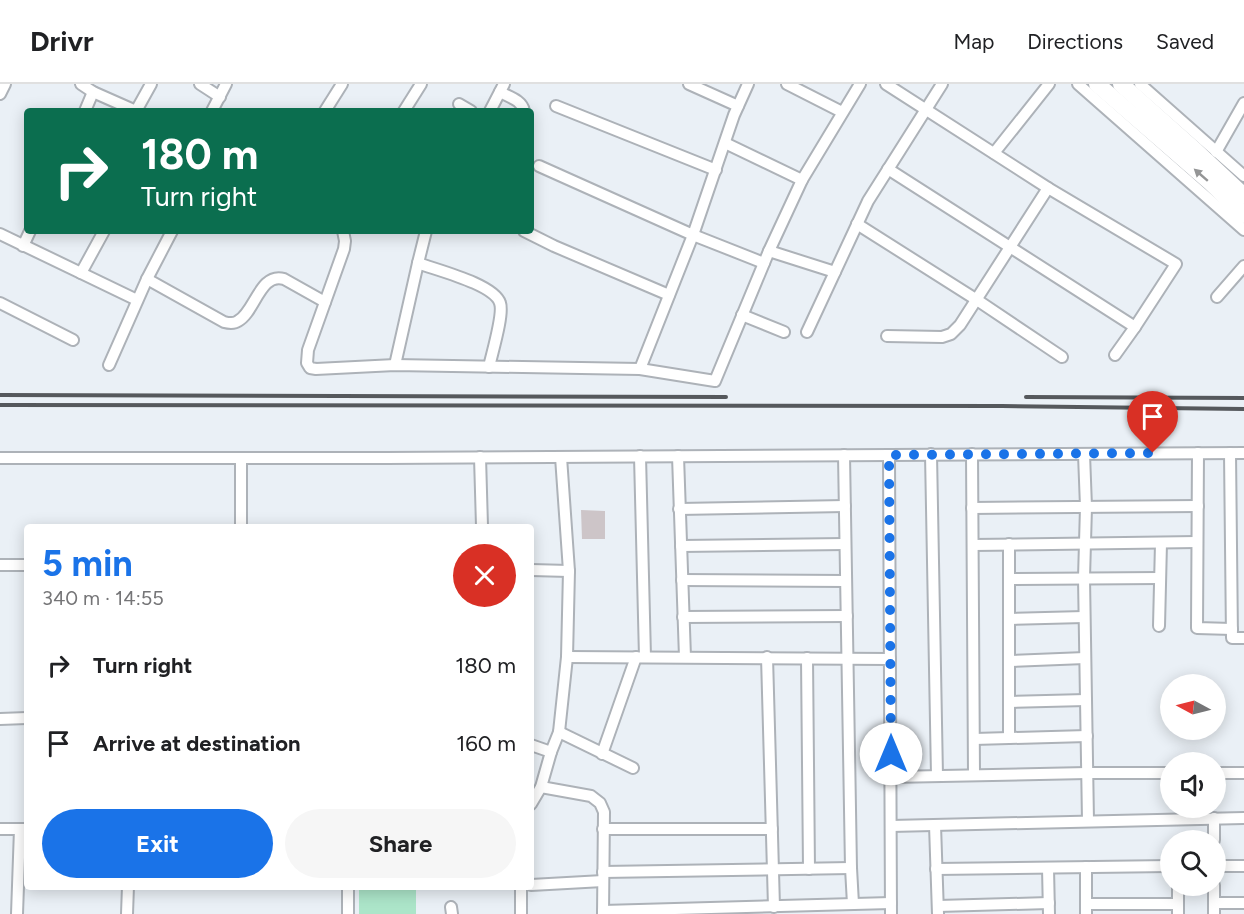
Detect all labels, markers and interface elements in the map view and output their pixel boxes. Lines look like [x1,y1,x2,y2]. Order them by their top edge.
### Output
text: Drivr [30,24,94,58]
text: Map [953,29,994,54]
text: Directions [1027,29,1123,54]
text: Saved [1156,29,1214,54]
text: 180 m [141,129,258,180]
icon: right [42,132,120,210]
one-way arrow [1194,169,1209,182]
text: Turn right [141,180,257,213]
pin [1127,391,1178,453]
icon: arrive [1136,400,1169,433]
text: 5 min [42,542,133,585]
button: close [453,544,516,607]
text: 340 m · 14:55 [42,586,164,610]
icon: right [42,649,75,682]
text: Turn right [93,652,192,679]
text: 180 m [455,652,516,679]
north arrow [1160,674,1226,740]
map controls [1160,674,1226,896]
position arrow [859,722,923,786]
icon: arrive [42,727,75,760]
text: Arrive at destination [93,730,301,757]
text: 160 m [456,730,516,757]
button: sound [1160,752,1226,818]
button: Exit [42,809,273,878]
button: Share [285,809,516,878]
button: search [1160,830,1226,896]

